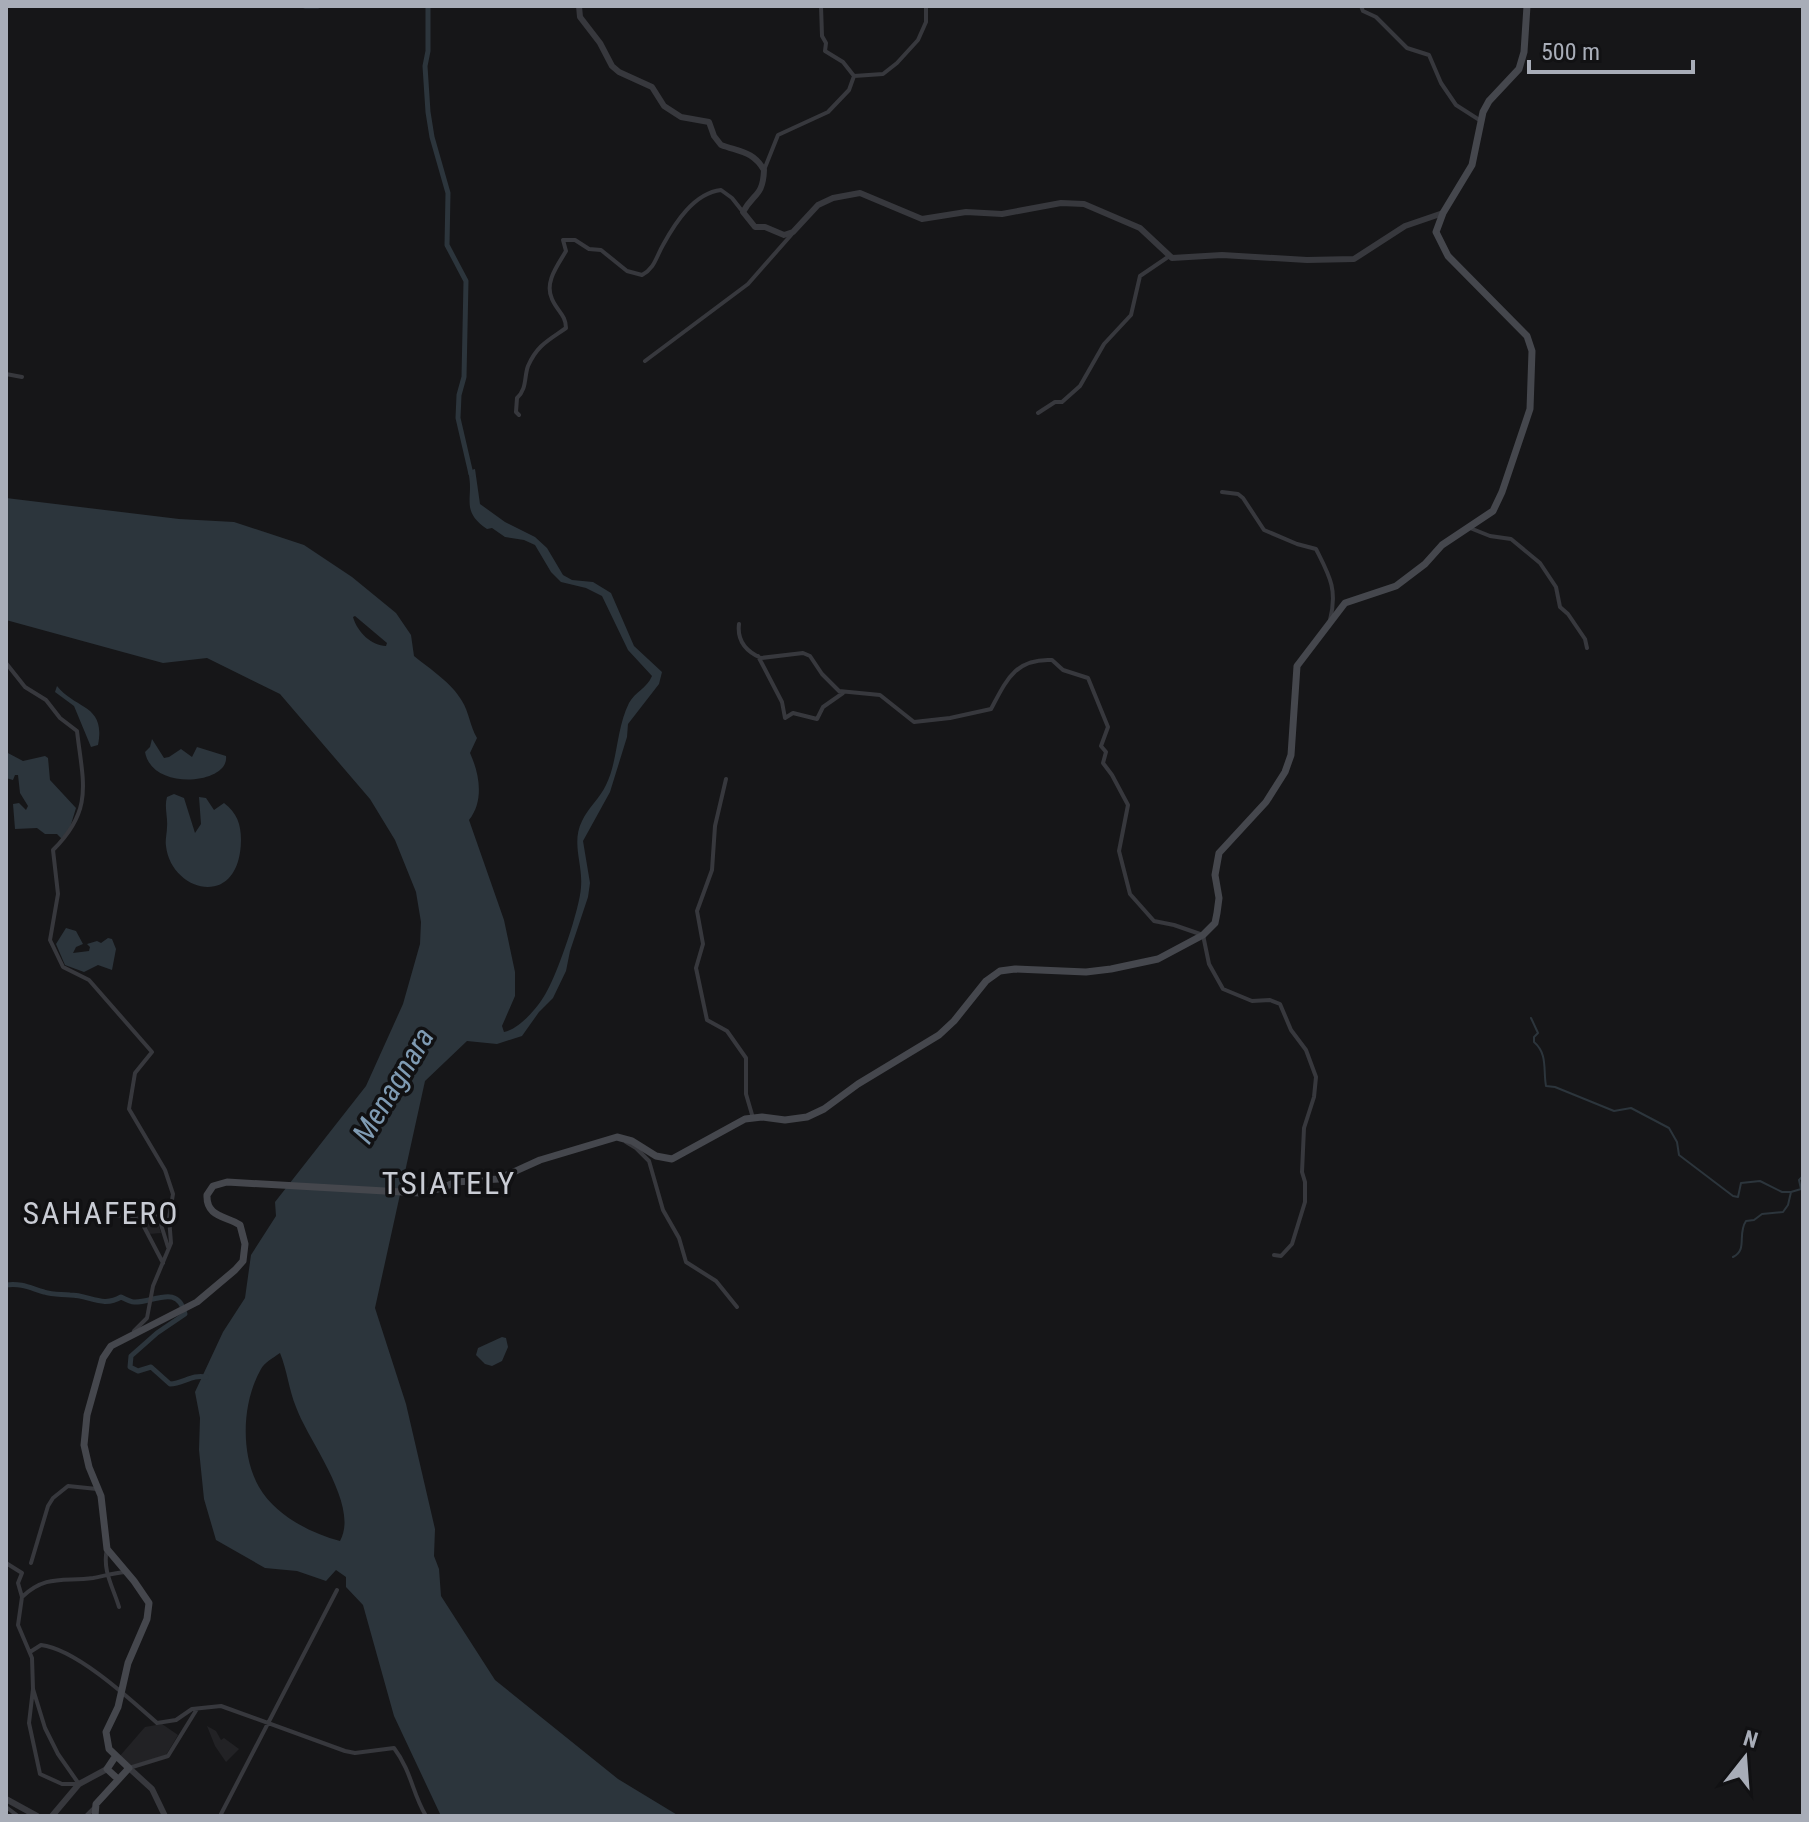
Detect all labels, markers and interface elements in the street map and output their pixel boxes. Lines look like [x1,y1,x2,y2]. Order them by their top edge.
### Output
scale bar [1529,24,1693,74]
text: 500 m [1541,38,1600,66]
water label: Menagnara [345,1021,441,1149]
district label: TSIATELY [382,1164,516,1202]
district label: SAHAFERO [22,1194,180,1232]
north arrow [1705,1718,1785,1798]
text: N [1741,1725,1761,1753]

